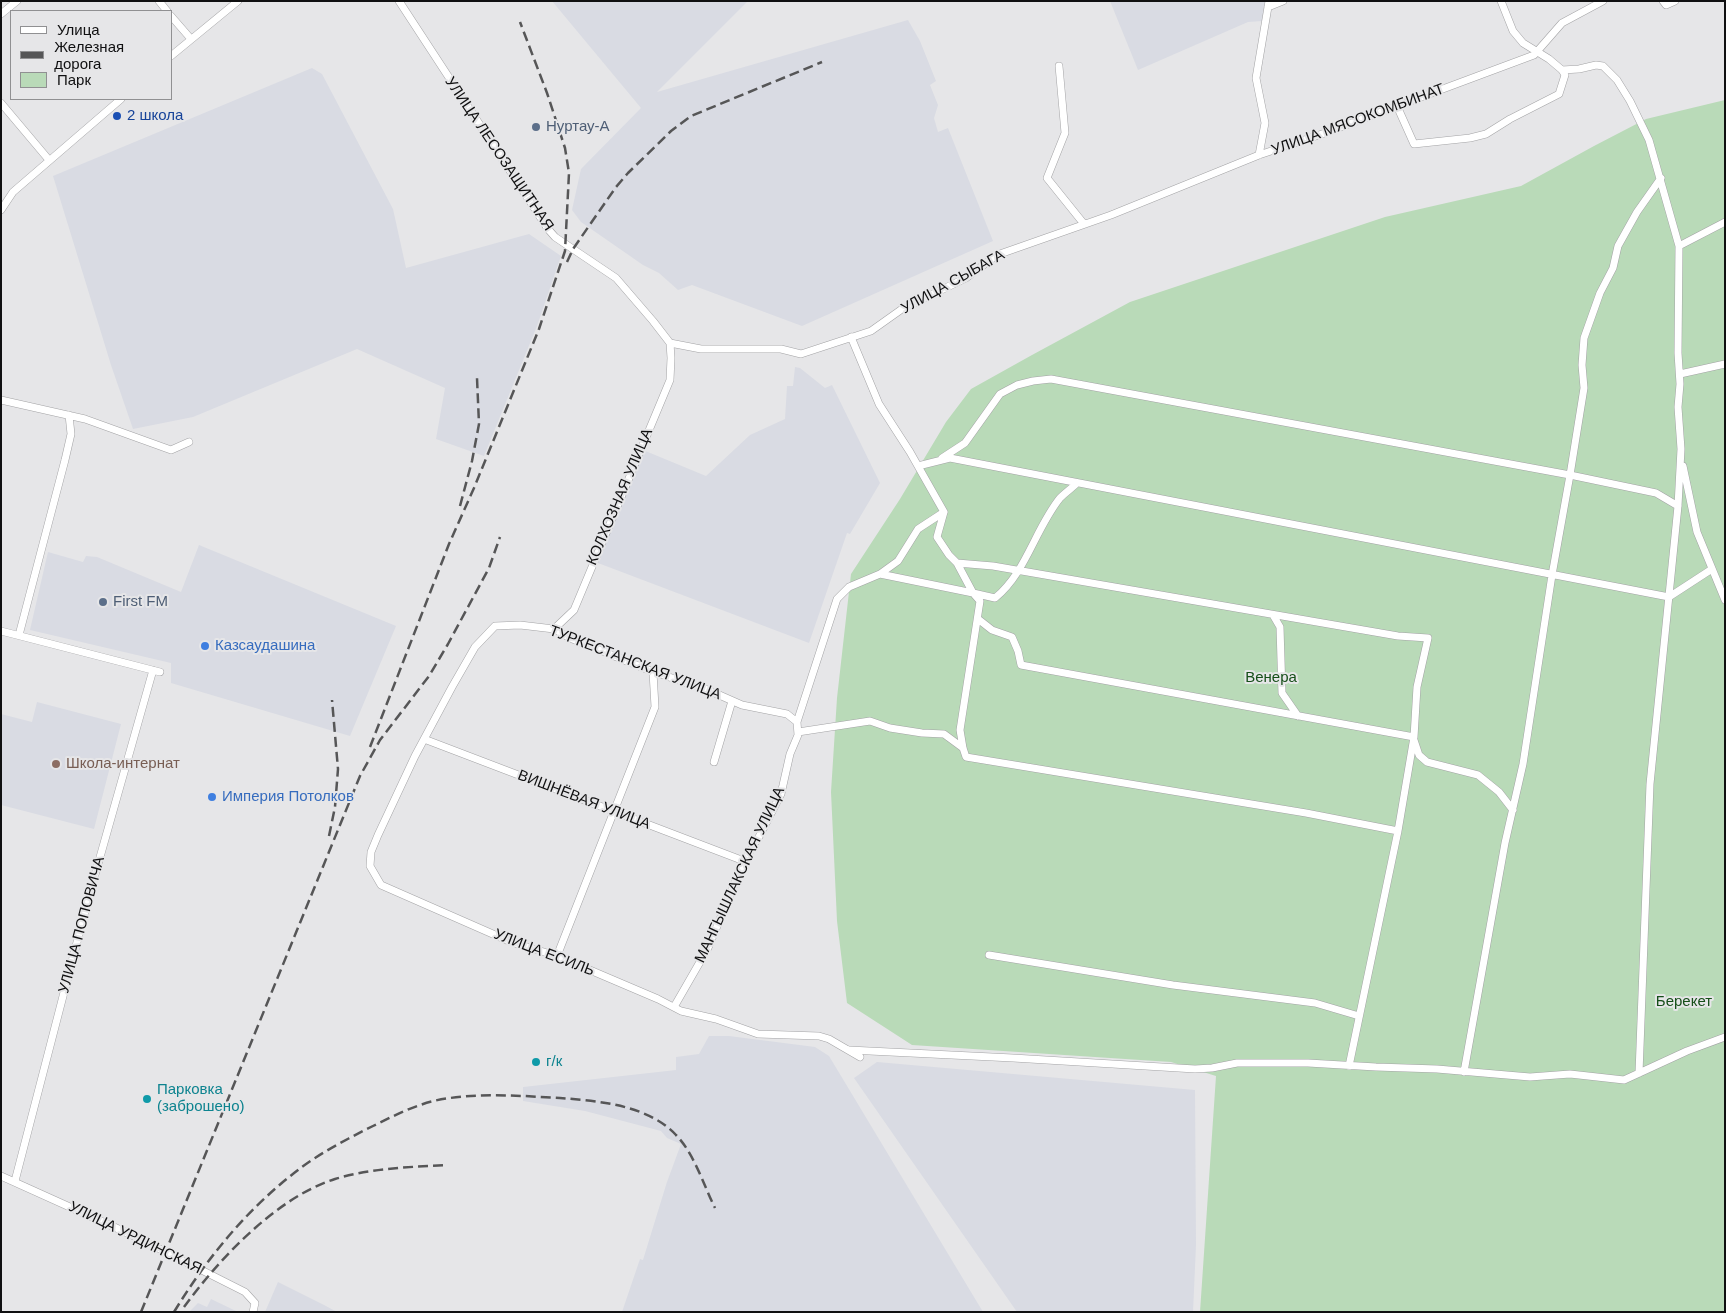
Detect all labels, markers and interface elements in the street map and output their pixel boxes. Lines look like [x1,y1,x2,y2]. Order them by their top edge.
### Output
legend [10,10,172,100]
text: Улица [57,21,100,38]
text: Железная дорога [54,38,124,72]
text: Парк [57,71,91,88]
street label: УЛИЦА ЛЕСОЗАЩИТНАЯ [441,74,557,234]
street label: УЛИЦА МЯСОКОМБИНАТ [1269,80,1447,160]
place label: 2 школа [127,107,183,125]
marker: 2 школа [111,110,123,122]
place label: Нуртау-А [546,118,610,136]
marker: Нуртау-А [530,121,542,133]
street label: УЛИЦА СЫБАГА [898,246,1008,318]
street label: КОЛХОЗНАЯ УЛИЦА [583,426,657,568]
place label: First FM [113,593,168,611]
marker: First FM [97,596,109,608]
street label: ТУРКЕСТАНСКАЯ УЛИЦА [547,622,723,704]
place label: Казсаудашина [215,637,315,655]
marker: Казсаудашина [199,640,211,652]
park label: Венера [1245,669,1297,687]
place label: Школа-интернат [66,755,180,773]
marker: Школа-интернат [50,758,62,770]
street label: ВИШНЁВАЯ УЛИЦА [515,766,653,834]
street label: МАНГЫШЛАКСКАЯ УЛИЦА [691,784,789,966]
place label: Империя Потолков [222,788,354,806]
marker: Империя Потолков [206,791,218,803]
street label: УЛИЦА ПОПОВИЧА [55,855,109,995]
street label: УЛИЦА ЕСИЛЬ [491,926,597,980]
park label: Берекет [1656,993,1712,1011]
place label: г/к [546,1053,562,1071]
marker: г/к [530,1056,542,1068]
place label: Парковка (заброшено) [157,1081,244,1116]
marker: Парковка (заброшено) [141,1093,153,1105]
street label: УЛИЦА УРДИНСКАЯ [66,1198,204,1278]

